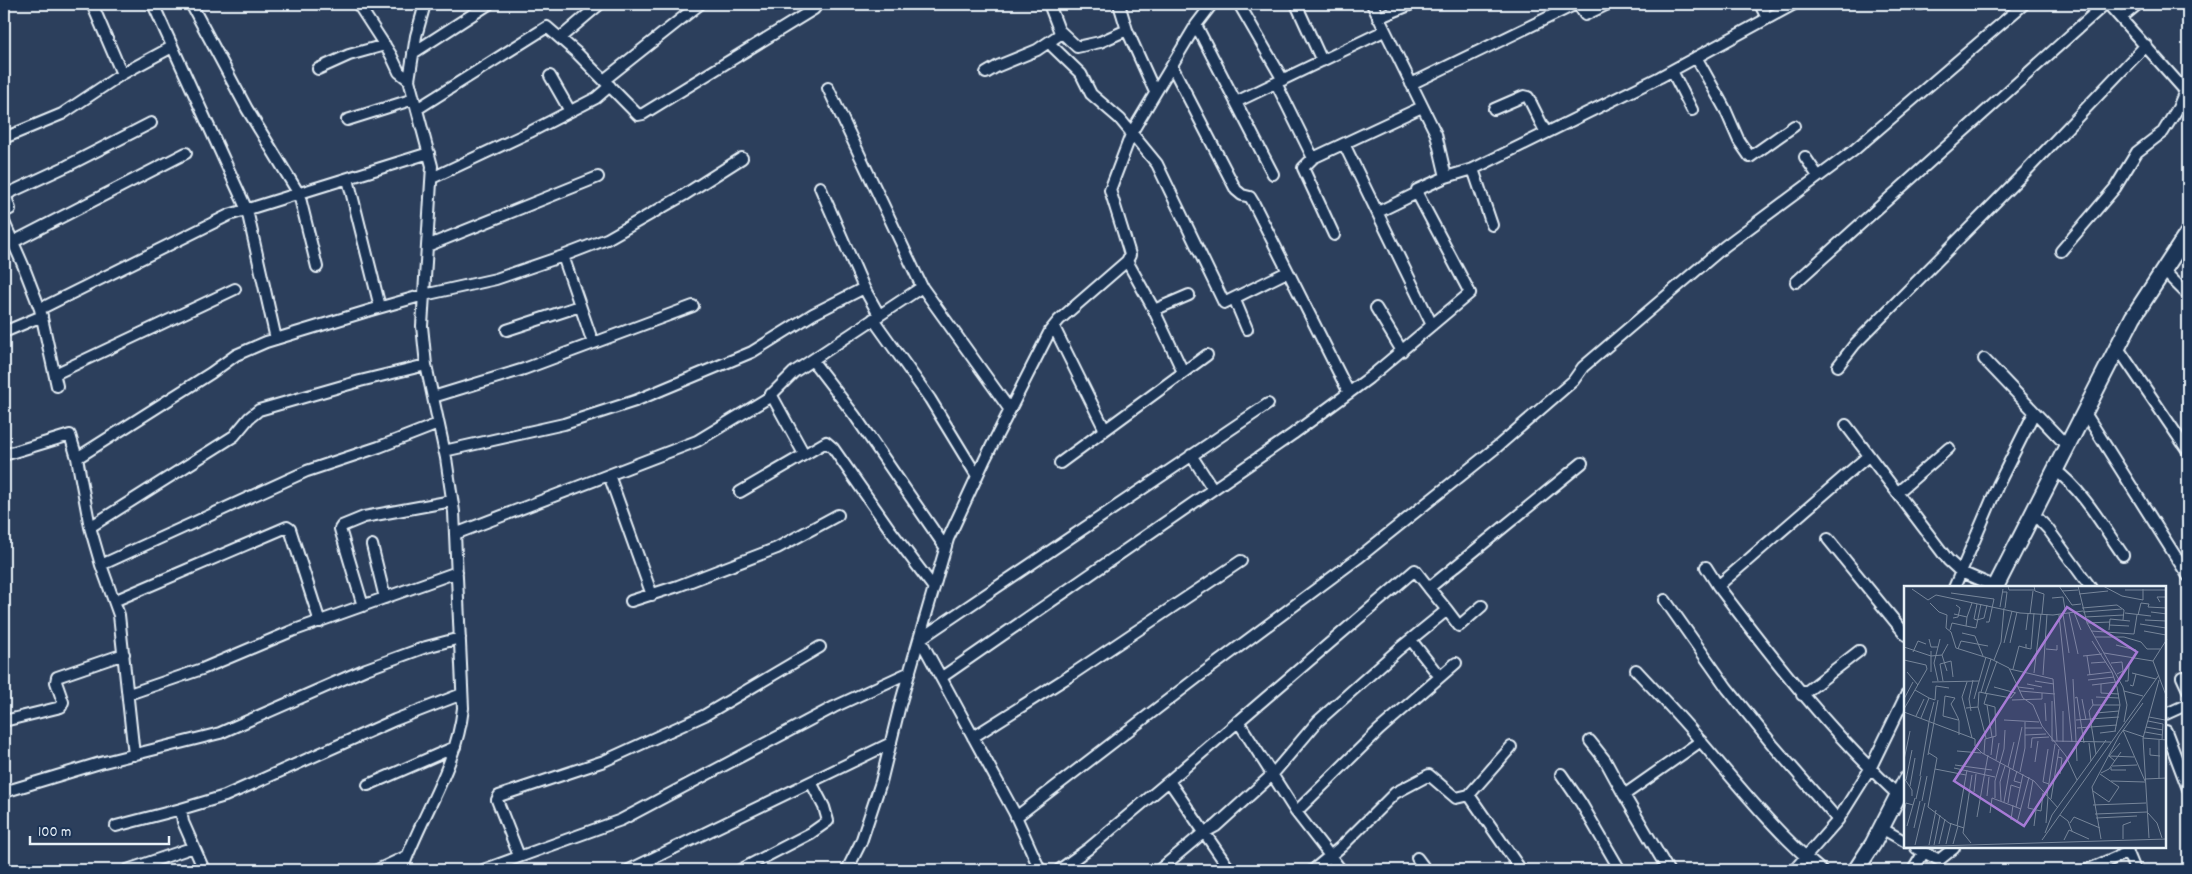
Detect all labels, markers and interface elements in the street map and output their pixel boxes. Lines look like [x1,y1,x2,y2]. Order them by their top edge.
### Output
inset map [1904,586,2167,849]
scale bar [30,814,169,846]
text: 100 m [38,822,71,844]

